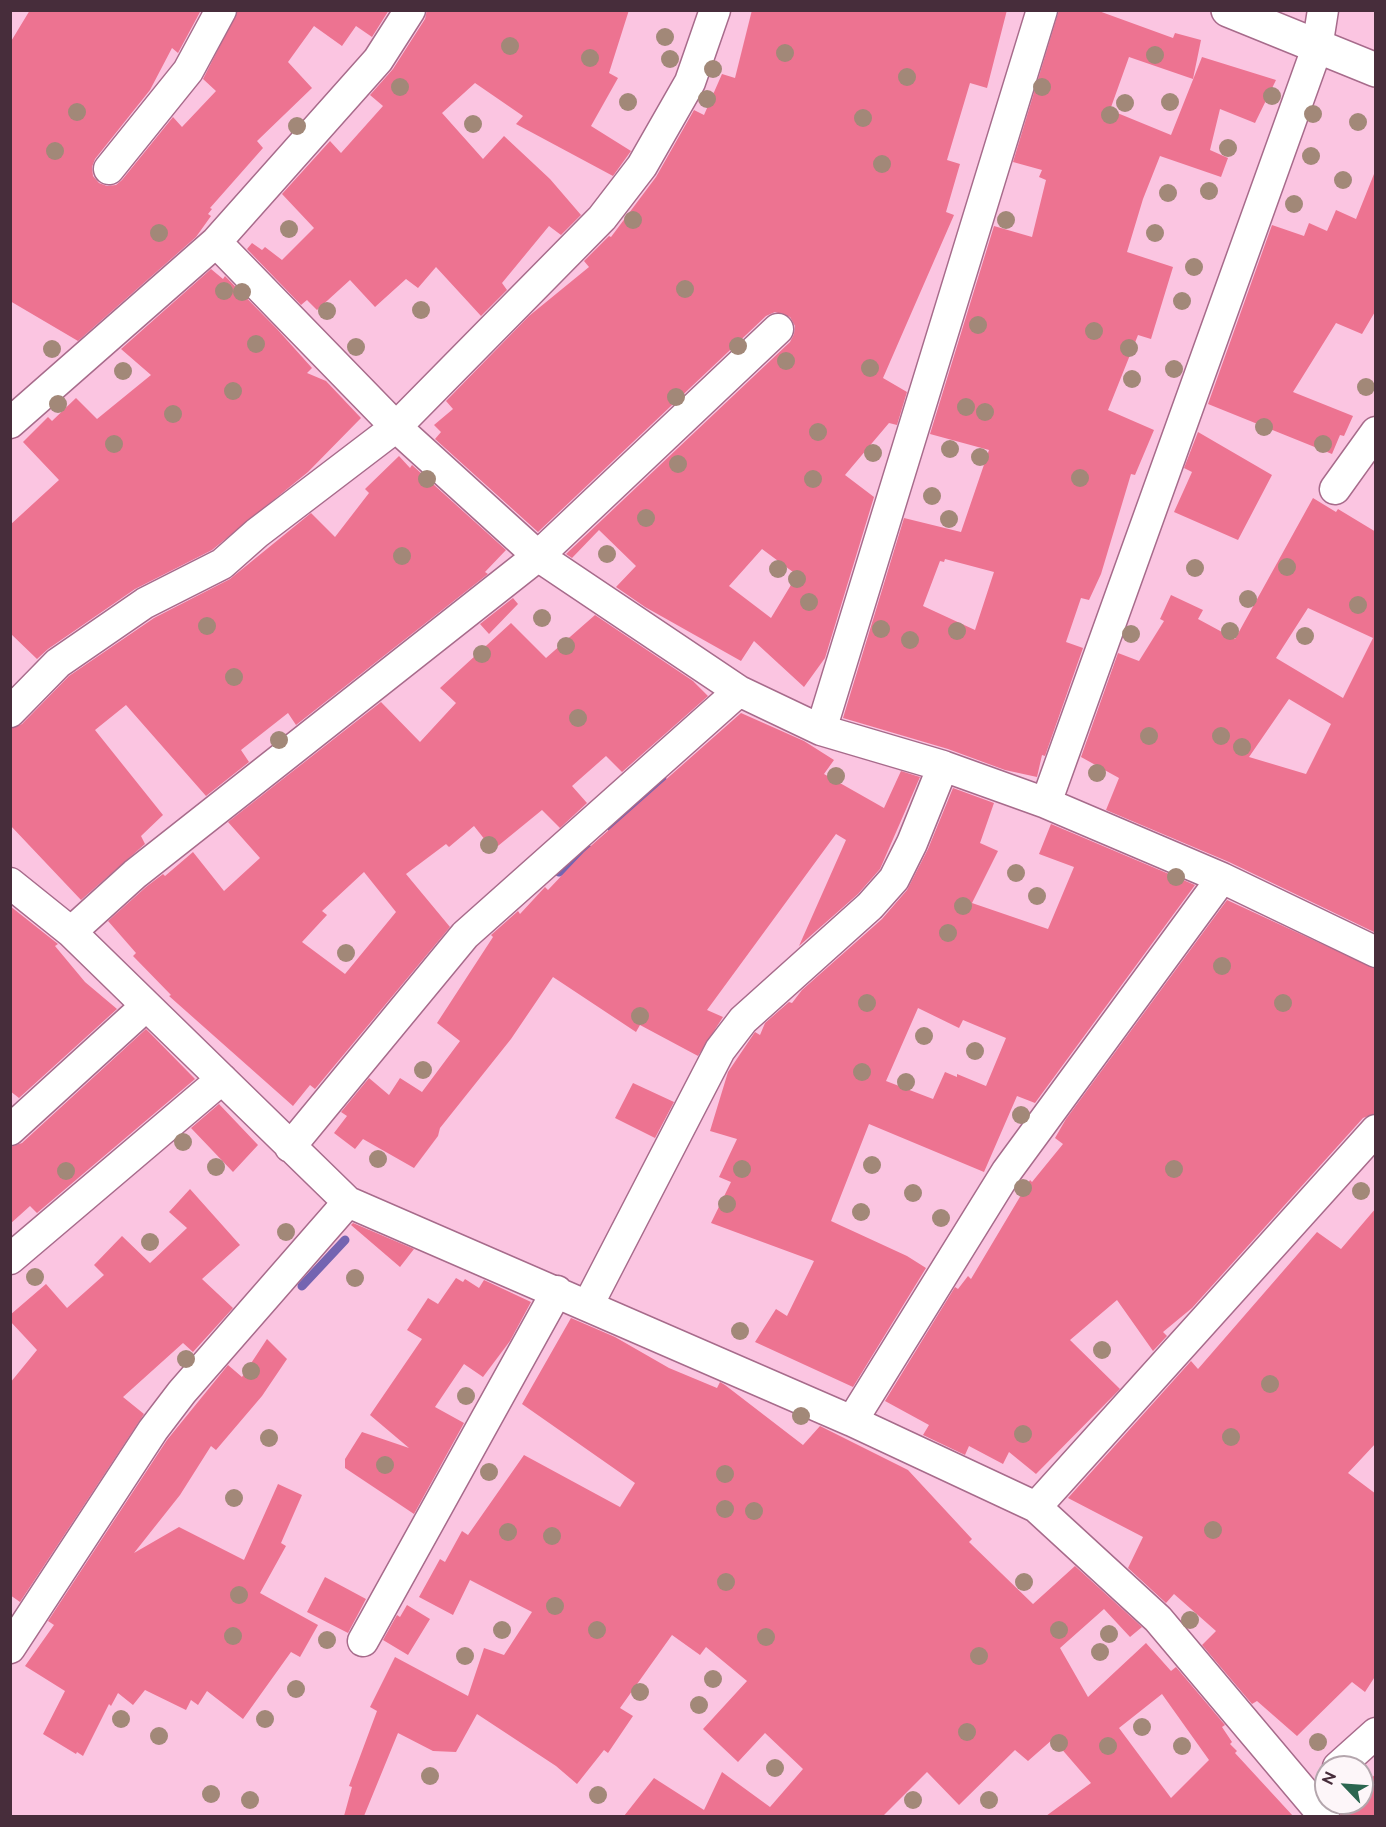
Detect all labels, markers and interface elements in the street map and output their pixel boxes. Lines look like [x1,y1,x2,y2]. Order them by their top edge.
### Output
north arrow [1314,1755,1374,1815]
text: N [1318,1768,1340,1788]

